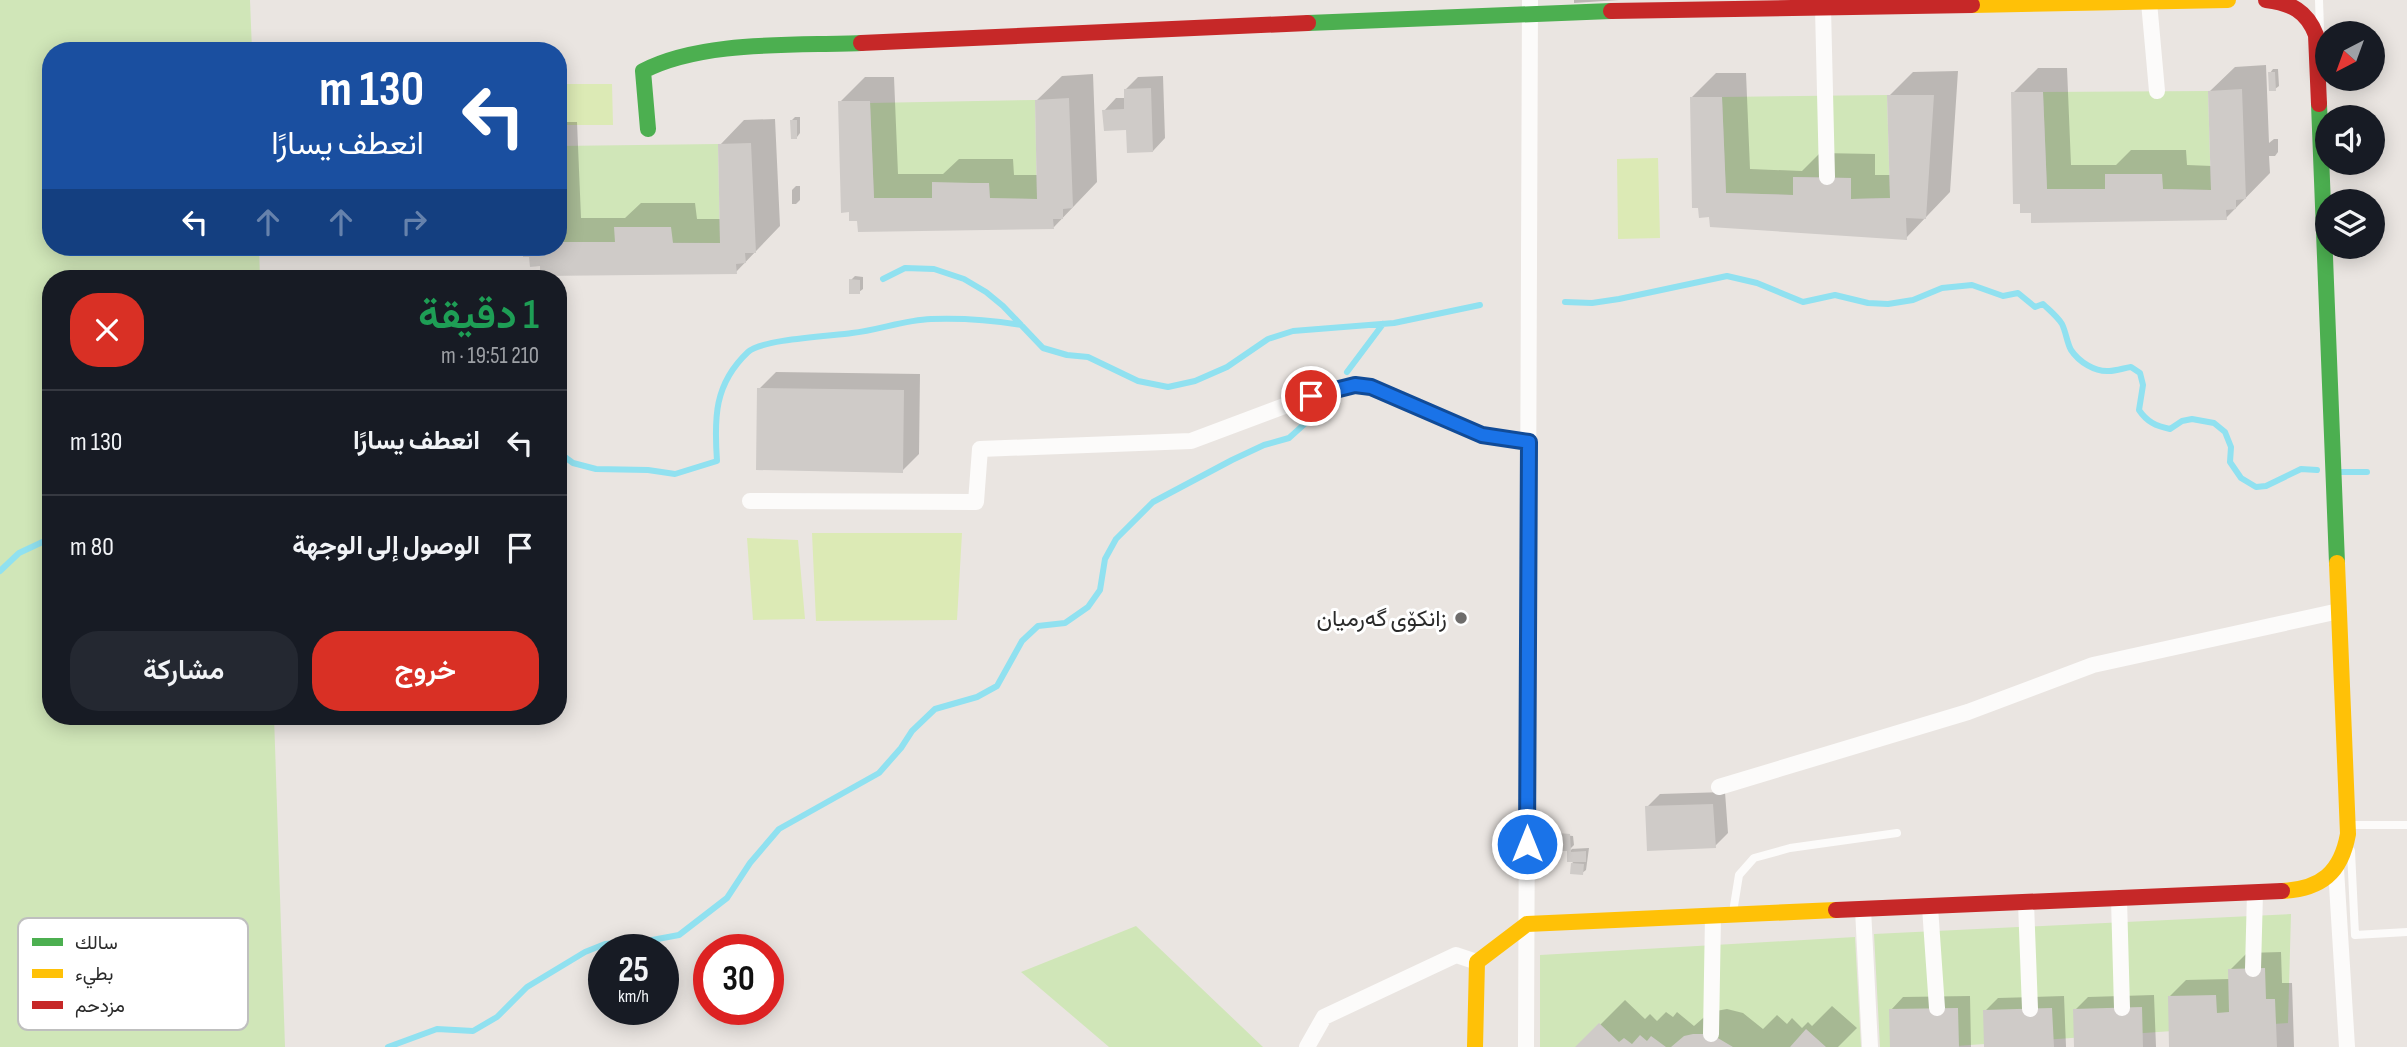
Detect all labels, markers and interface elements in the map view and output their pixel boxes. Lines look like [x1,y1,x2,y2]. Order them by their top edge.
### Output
north arrow [2315,21,2385,91]
map controls [2315,21,2385,259]
text: 130 m [319,61,424,120]
icon: left [448,70,539,161]
button: sound [2315,105,2385,175]
text: انعطف يسارًا [271,125,424,164]
button: layers [2315,189,2385,259]
icon: left [176,203,214,241]
icon: ahead [249,203,287,241]
icon: ahead [322,203,360,241]
icon: right [395,203,433,241]
text: 1 دقيقة [418,290,539,341]
button: close [70,293,144,367]
text: 210 m · 19:51 [441,342,539,370]
pin [1281,366,1341,426]
icon: arrive [1292,377,1330,415]
icon: left [501,424,539,462]
text: انعطف يسارًا [353,426,480,457]
text: 130 m [70,427,122,458]
icon: arrive [501,529,539,567]
text: الوصول إلى الوجهة [292,531,480,562]
text: 80 m [70,532,114,563]
place label: زانکۆی گەرمیان [1317,605,1447,633]
marker: زانکۆی گەرمیان [1453,610,1469,626]
button: مشاركة [70,631,298,711]
button: خروج [312,631,539,711]
position arrow [1490,807,1564,881]
legend [18,918,248,1030]
text: سالك [75,932,118,955]
speed limit sign: 30 [693,934,784,1025]
text: 25 [618,949,649,992]
text: بطيء [75,963,113,989]
text: km/h [618,986,649,1007]
text: مزدحم [75,995,125,1018]

